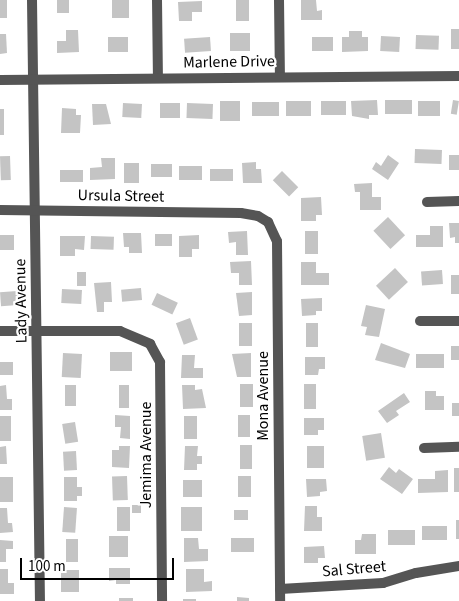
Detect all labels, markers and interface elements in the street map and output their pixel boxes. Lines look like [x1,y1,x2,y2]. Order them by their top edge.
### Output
street label: Marlene Drive [183,52,275,72]
street label: Ursula Street [78,186,164,206]
street label: Lady Avenue [11,258,31,344]
street label: Mona Avenue [253,351,273,441]
street label: Jemima Avenue [136,402,156,508]
scale bar [22,548,176,580]
text: 100 m [28,556,66,577]
street label: Sal Street [321,557,387,581]

